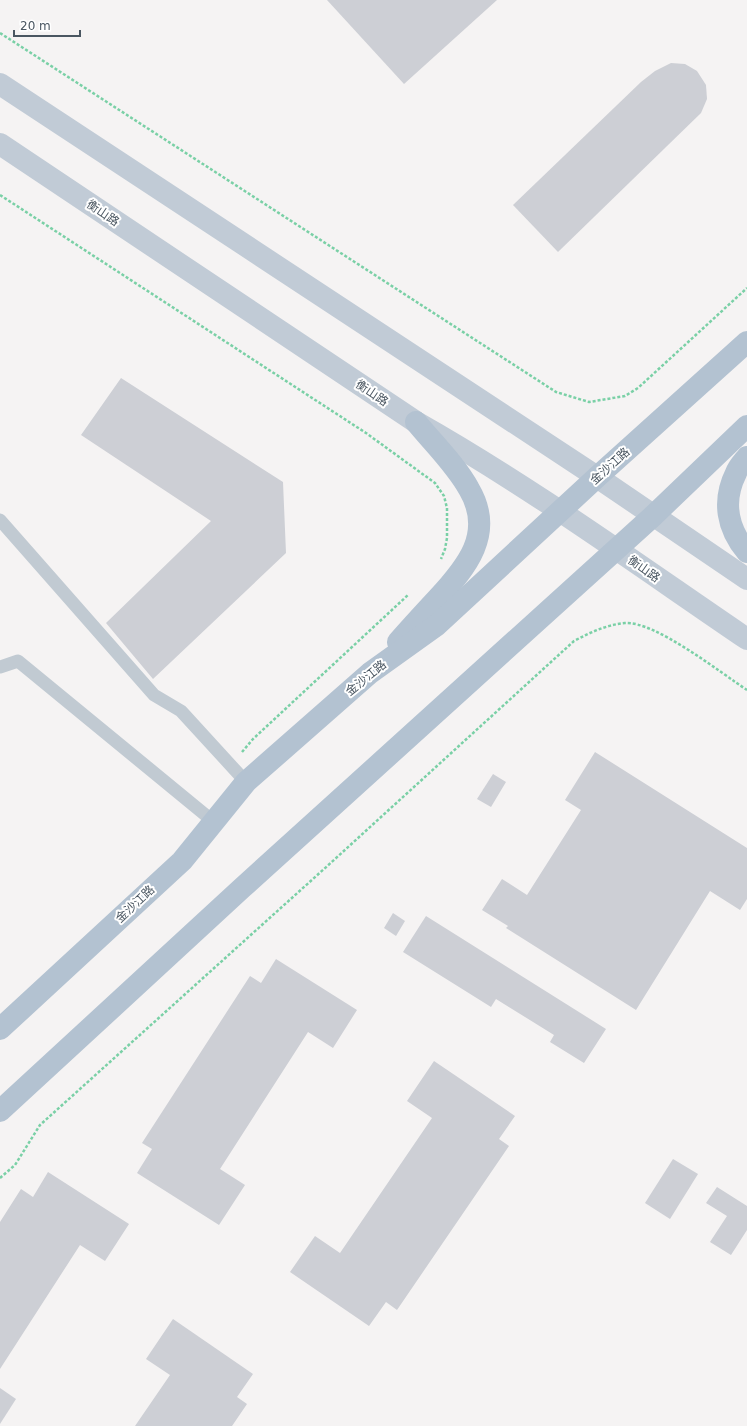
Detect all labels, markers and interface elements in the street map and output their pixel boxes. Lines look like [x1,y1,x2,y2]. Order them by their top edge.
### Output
scale bar [14,12,80,38]
text: 20 m [20,19,51,33]
street label: 衡山路 [84,197,122,229]
street label: 衡山路 [353,377,391,409]
street label: 金沙江路 [587,445,633,487]
street label: 衡山路 [625,553,663,585]
street label: 金沙江路 [343,657,389,699]
street label: 金沙江路 [113,883,157,925]

